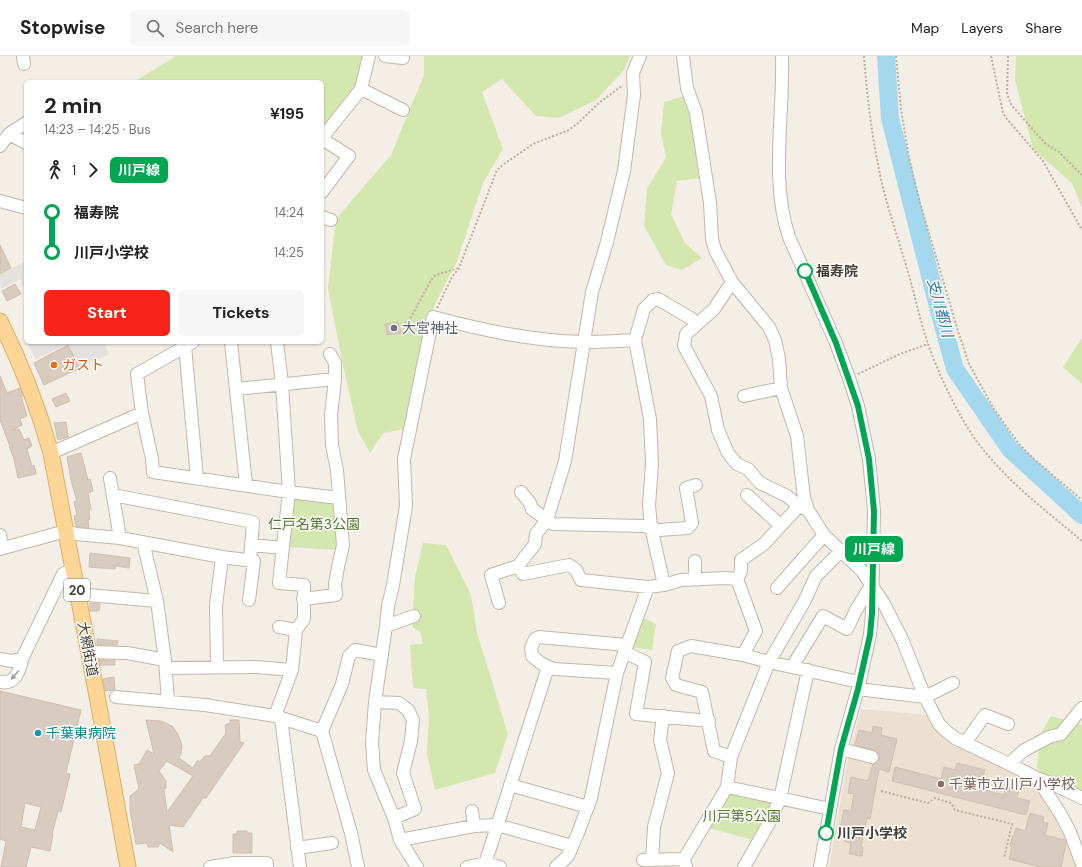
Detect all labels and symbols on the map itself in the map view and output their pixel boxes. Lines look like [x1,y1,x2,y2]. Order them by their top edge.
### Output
place label: 福寿院 [816,262,858,280]
marker: 福寿院 [797,263,813,279]
water label: 支川都川 [923,276,958,341]
place label: 大宮神社 [402,319,458,337]
marker: 大宮神社 [389,323,399,333]
place label: ガスト [62,356,104,374]
marker: ガスト [49,360,59,370]
park label: 仁戸名第3公園 [268,515,360,533]
line badge: 川戸線 [851,536,897,562]
road number: 20 [64,579,90,601]
street label: 大網街道 [74,620,102,678]
one-way arrow [11,670,20,680]
place label: 千葉東病院 [46,724,116,742]
marker: 千葉東病院 [33,728,43,738]
place label: 千葉市立川戸小学校 [949,775,1075,793]
marker: 千葉市立川戸小学校 [936,779,946,789]
park label: 川戸第5公園 [703,807,781,825]
place label: 川戸小学校 [837,824,907,842]
marker: 川戸小学校 [818,825,834,841]

